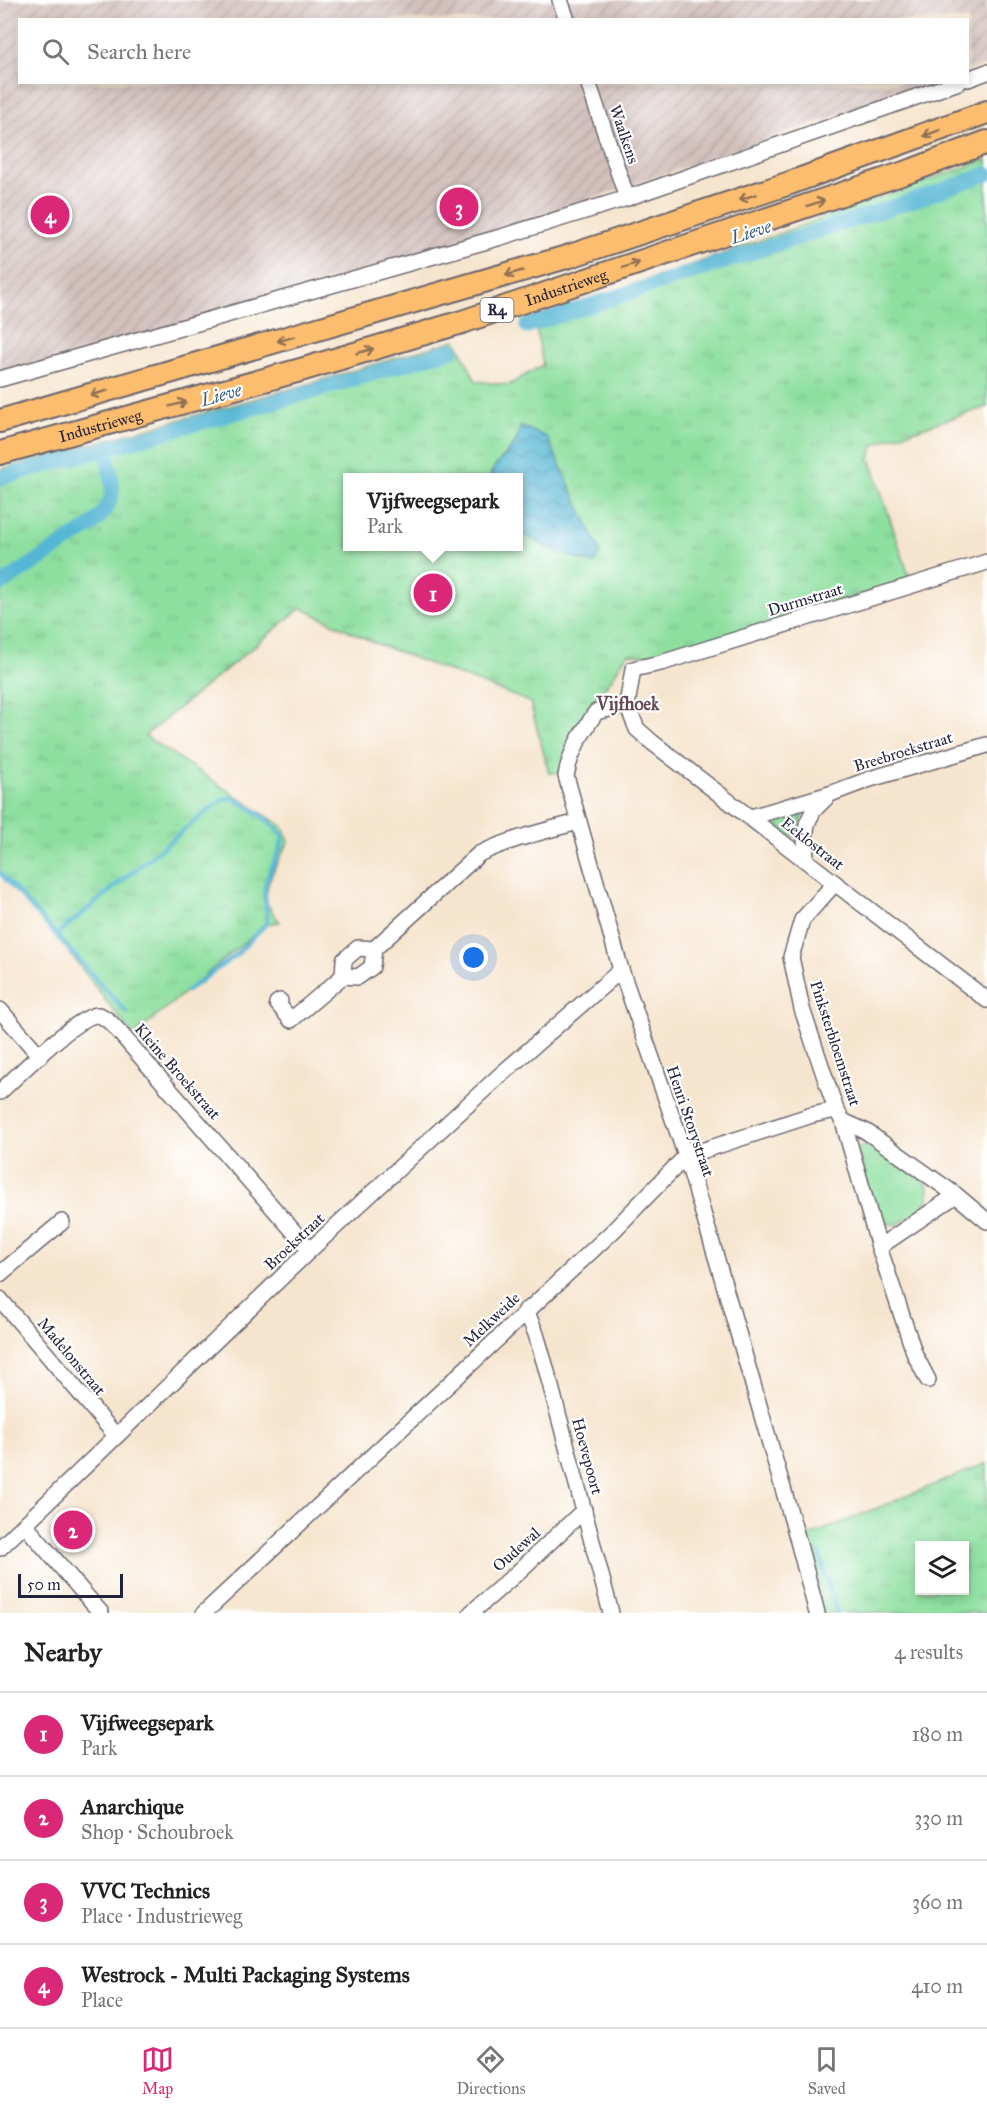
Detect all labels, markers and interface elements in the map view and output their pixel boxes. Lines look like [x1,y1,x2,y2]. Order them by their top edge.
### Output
search box [18,18,969,84]
icon: search [39,35,72,68]
text: Search here [87,38,191,65]
street label: Waalkens [606,102,643,166]
one-way arrow [923,128,942,139]
pin: 3 [440,184,478,230]
pin: 4 [31,192,70,238]
one-way arrow [739,192,758,203]
one-way arrow [806,196,825,207]
water label: Lieve [727,215,775,249]
one-way arrow [621,259,640,270]
street label: Industrieweg [523,265,610,310]
one-way arrow [505,267,524,279]
road number: R4 [480,298,514,322]
one-way arrow [277,334,296,345]
one-way arrow [356,345,375,356]
water label: Lieve [197,378,245,411]
one-way arrow [90,388,109,399]
one-way arrow [168,397,187,409]
street label: Industrieweg [57,405,145,446]
popup [343,473,523,551]
text: Vijfweegsepark [367,487,499,514]
text: Park [367,514,403,538]
pin: 1 [414,570,452,616]
street label: Durmstraat [765,579,845,620]
district label: Vijfhoek [596,693,660,716]
street label: Breebroekstraat [851,727,955,776]
street label: Eeklostraat [777,813,848,874]
your location [459,943,488,972]
street label: Pinksterbloemstraat [806,978,865,1109]
street label: Kleine Broekstraat [131,1020,225,1123]
street label: Henri Storystraat [663,1063,719,1179]
street label: Broekstraat [260,1209,329,1274]
street label: Melkweide [459,1288,524,1350]
street label: Madelonstraat [34,1314,110,1399]
street label: Hoevepoort [568,1416,607,1497]
pin: 2 [54,1508,92,1552]
street label: Oudewal [489,1523,544,1575]
map controls [915,1541,969,1595]
button: layers [915,1541,969,1595]
scale bar [18,1571,123,1598]
text: 50 m [27,1575,61,1594]
text: Nearby [24,1636,102,1668]
text: 4 results [894,1640,963,1664]
text: Vijfweegsepark [81,1709,214,1736]
text: 1 [40,1722,47,1746]
text: 180 m [912,1722,963,1746]
text: Park [81,1736,117,1760]
text: Anarchique [81,1793,184,1820]
text: 2 [39,1806,48,1830]
text: 330 m [914,1806,963,1830]
text: Shop · Schoubroek [81,1820,233,1844]
text: VVC Technics [81,1877,210,1904]
text: 3 [40,1890,48,1914]
text: 360 m [912,1890,963,1914]
text: Place · Industrieweg [81,1904,242,1928]
text: Westrock - Multi Packaging Systems [81,1961,410,1988]
text: 4 [38,1974,49,1998]
text: 410 m [911,1974,963,1998]
text: Place [81,1988,123,2012]
tab: Map [141,2043,174,2098]
tab: Directions [456,2043,525,2098]
tab: Saved [808,2043,846,2098]

